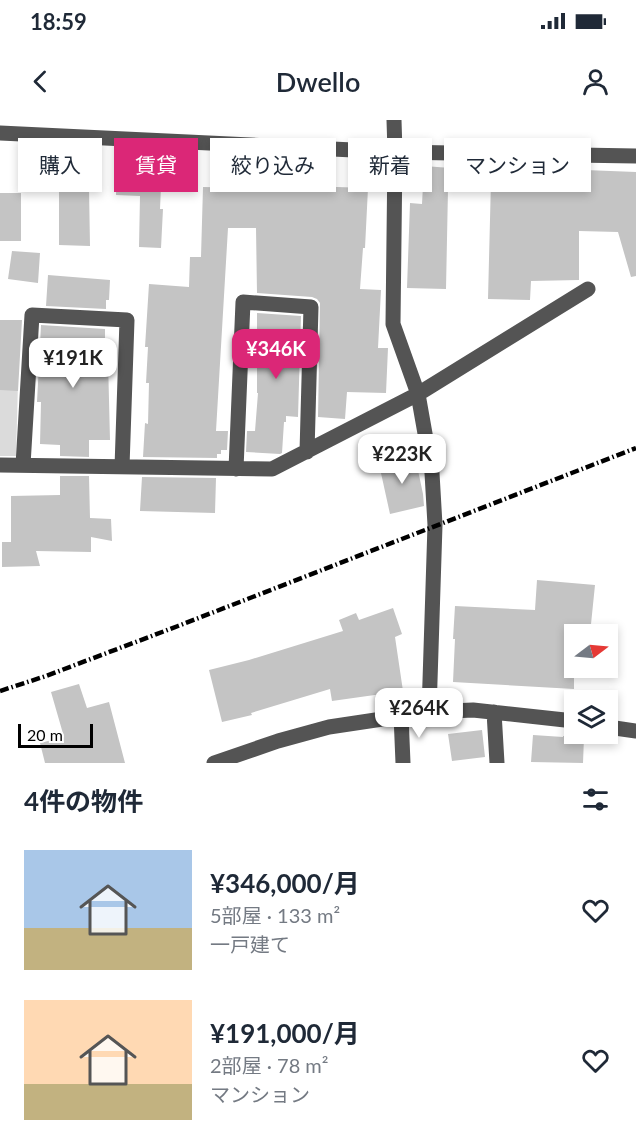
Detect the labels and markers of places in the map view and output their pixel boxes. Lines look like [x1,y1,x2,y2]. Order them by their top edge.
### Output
pin: ¥346K [234,329,318,380]
pin: ¥191K [31,338,115,389]
pin: ¥223K [360,434,444,485]
pin: ¥264K [377,688,461,739]

